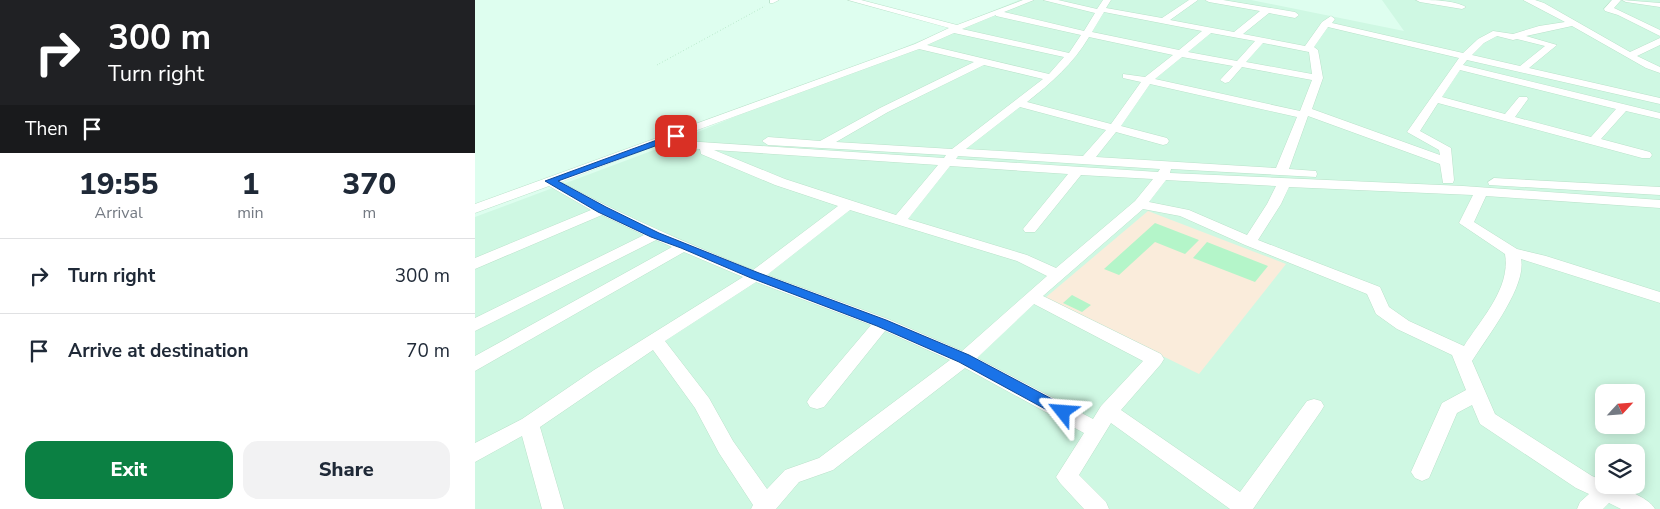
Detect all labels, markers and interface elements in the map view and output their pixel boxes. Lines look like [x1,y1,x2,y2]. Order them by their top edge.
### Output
text: 300 m [108,14,211,61]
icon: right [25,20,90,85]
text: Turn right [108,59,204,89]
icon: arrive [78,115,106,143]
pin [655,115,697,157]
text: Then [25,116,68,142]
icon: arrive [662,122,690,150]
text: 19:55 [79,164,158,205]
text: 1 [241,164,259,205]
text: 370 [342,164,396,205]
text: Arrival [95,202,143,224]
text: min [237,202,264,224]
text: m [362,202,376,224]
icon: right [25,262,53,290]
text: Turn right [68,263,155,289]
text: 300 m [395,263,450,289]
icon: arrive [25,337,53,365]
text: Arrive at destination [68,338,249,364]
text: 70 m [406,338,450,364]
north arrow [1595,384,1645,434]
map controls [1595,384,1645,494]
position arrow [1036,385,1088,437]
button: Exit [25,441,233,499]
button: Share [243,441,450,499]
button: layers [1595,444,1645,494]

